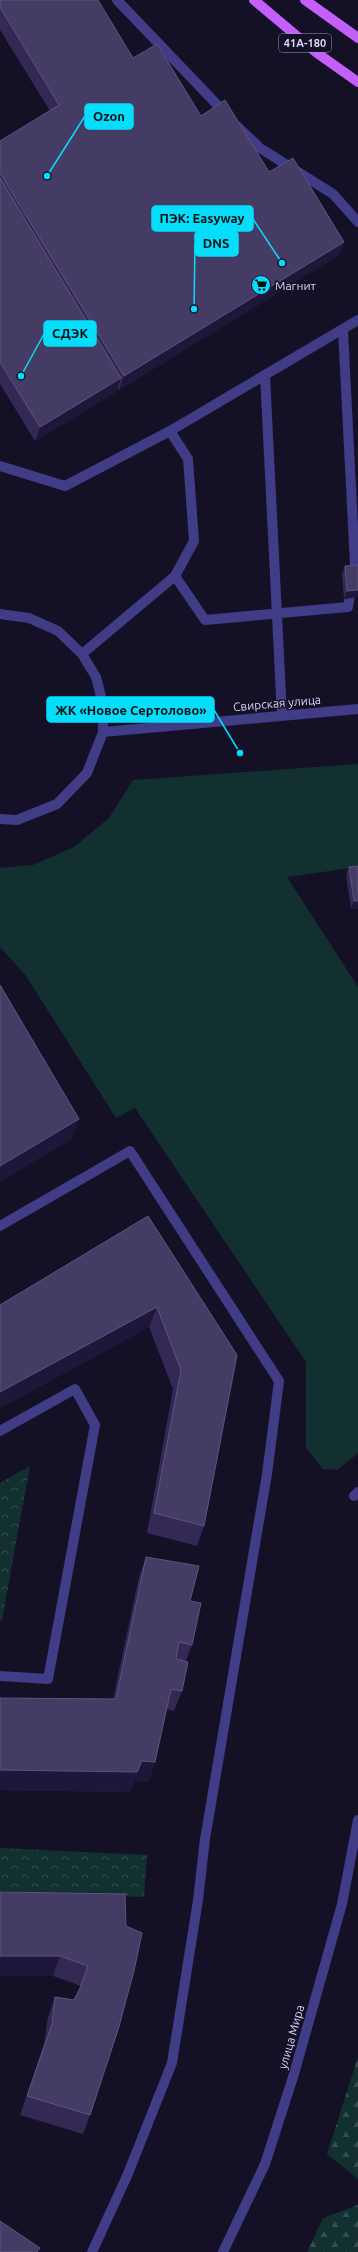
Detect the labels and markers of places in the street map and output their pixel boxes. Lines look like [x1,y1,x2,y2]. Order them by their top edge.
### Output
callout: Ozon [85,104,133,129]
callout: ПЭК: Easyway [152,206,253,231]
callout: DNS [195,231,238,256]
supermarket icon: Магнит [250,274,272,296]
place label: Магнит [275,279,317,292]
callout: СДЭК [44,321,96,346]
callout: ЖК «Новое Сертолово» [47,697,214,722]

